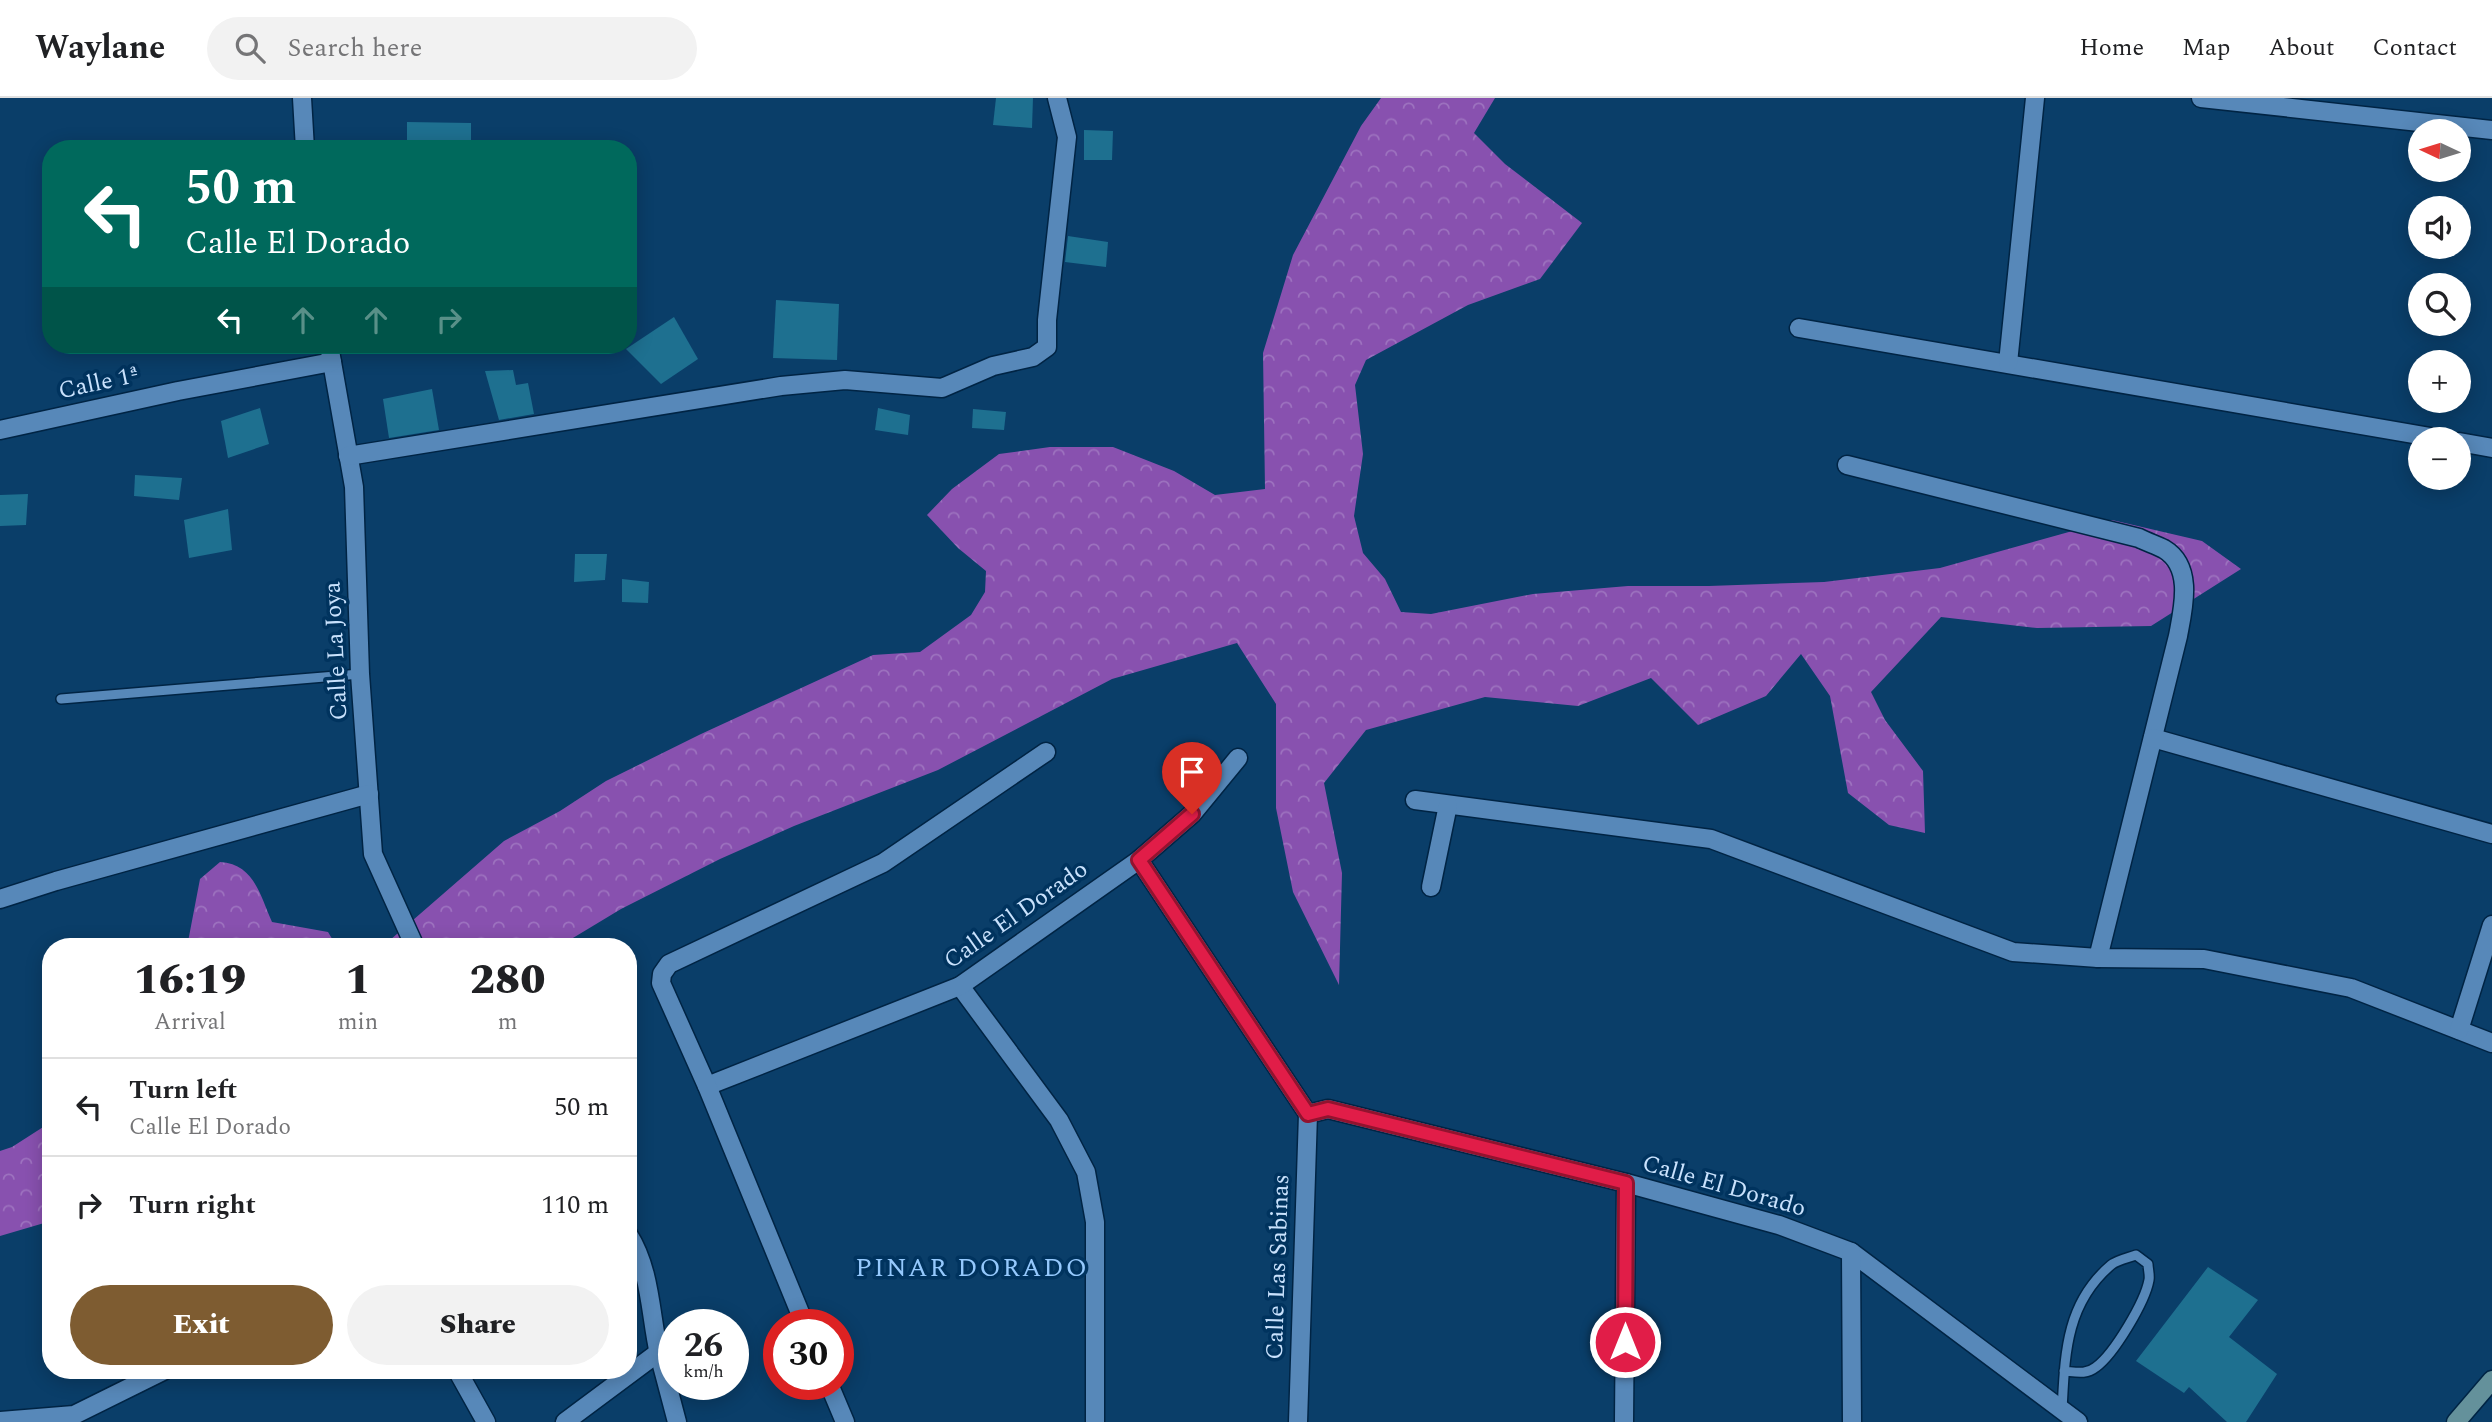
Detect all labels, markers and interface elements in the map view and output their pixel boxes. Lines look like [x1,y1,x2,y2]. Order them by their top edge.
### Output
search box [207,17,697,80]
text: Waylane [35,23,165,73]
text: Search here [287,28,422,68]
icon: search [231,29,269,67]
text: Home [2079,30,2144,66]
text: Map [2182,30,2230,66]
text: About [2268,30,2334,66]
text: Contact [2372,30,2457,66]
north arrow [2408,119,2471,182]
map controls [2408,119,2471,490]
text: 50 m [185,151,296,226]
icon: left [70,168,161,259]
button: sound [2408,196,2471,259]
text: Calle El Dorado [185,219,410,268]
button: search [2408,273,2471,336]
icon: left [211,301,249,339]
icon: ahead [284,301,322,339]
icon: ahead [357,301,395,339]
icon: right [430,301,468,339]
button: + [2408,350,2471,413]
street label: Calle 1ª [55,357,143,409]
button: − [2408,427,2471,490]
street label: Calle La Joya [314,581,358,721]
pin [1162,742,1222,814]
icon: arrive [1173,753,1211,791]
street label: Calle El Dorado [936,852,1096,978]
text: 16:19 [134,949,246,1012]
text: 1 [345,949,371,1012]
text: 280 [470,949,545,1012]
text: Arrival [154,1005,226,1040]
text: min [338,1005,378,1040]
text: m [498,1005,517,1040]
text: Turn left [129,1070,237,1110]
text: 50 m [554,1087,609,1127]
icon: left [70,1088,108,1126]
text: Calle El Dorado [129,1110,291,1145]
street label: Calle El Dorado [1638,1145,1810,1227]
street label: Calle Las Sabinas [1257,1174,1299,1360]
text: Turn right [129,1185,256,1225]
text: 110 m [541,1185,609,1225]
icon: right [70,1186,108,1224]
district label: PINAR DORADO [855,1248,1089,1288]
button: Exit [70,1285,333,1365]
button: Share [347,1285,609,1365]
position arrow [1588,1305,1662,1379]
speed limit sign: 30 [763,1309,854,1400]
text: 26 [684,1319,723,1372]
text: km/h [683,1358,724,1385]

